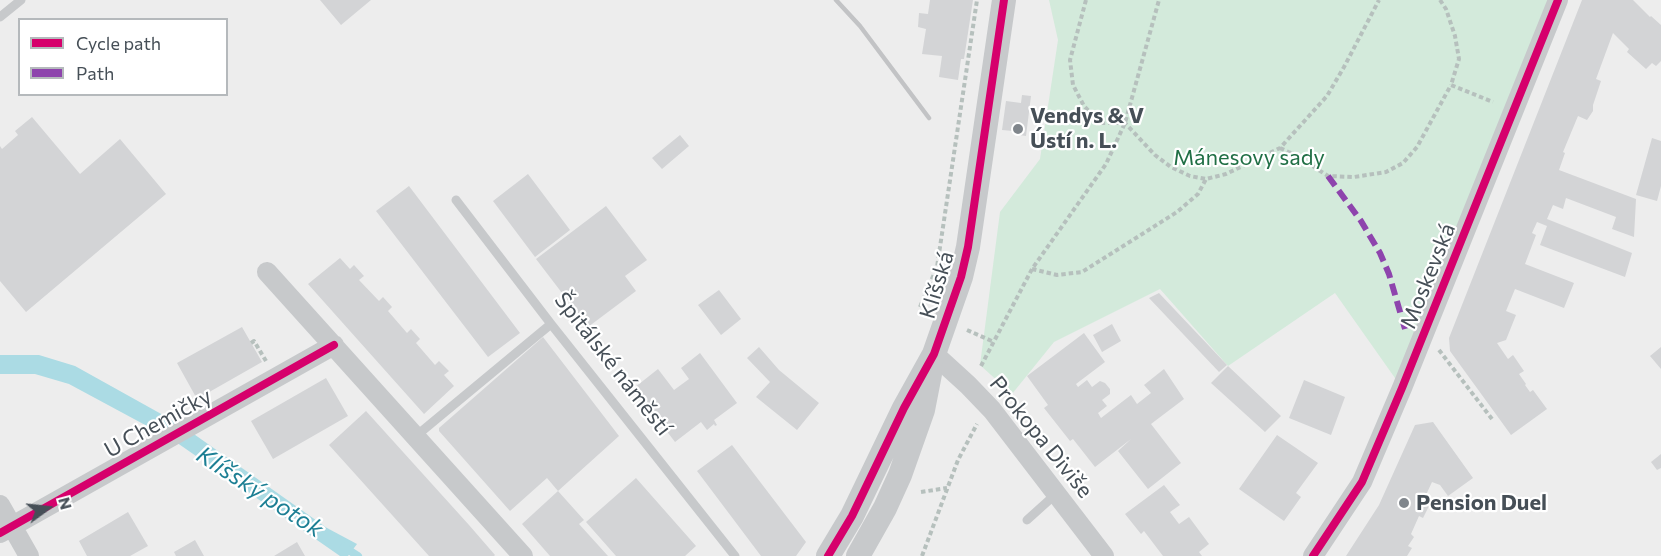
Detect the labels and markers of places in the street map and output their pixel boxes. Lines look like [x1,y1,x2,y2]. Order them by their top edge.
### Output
place label: Vendys & V Ústí n. L. [1030,103,1144,154]
marker: Vendys & V Ústí n. L. [1011,122,1025,136]
place label: Pension Duel [1416,490,1547,516]
marker: Pension Duel [1397,496,1411,510]

